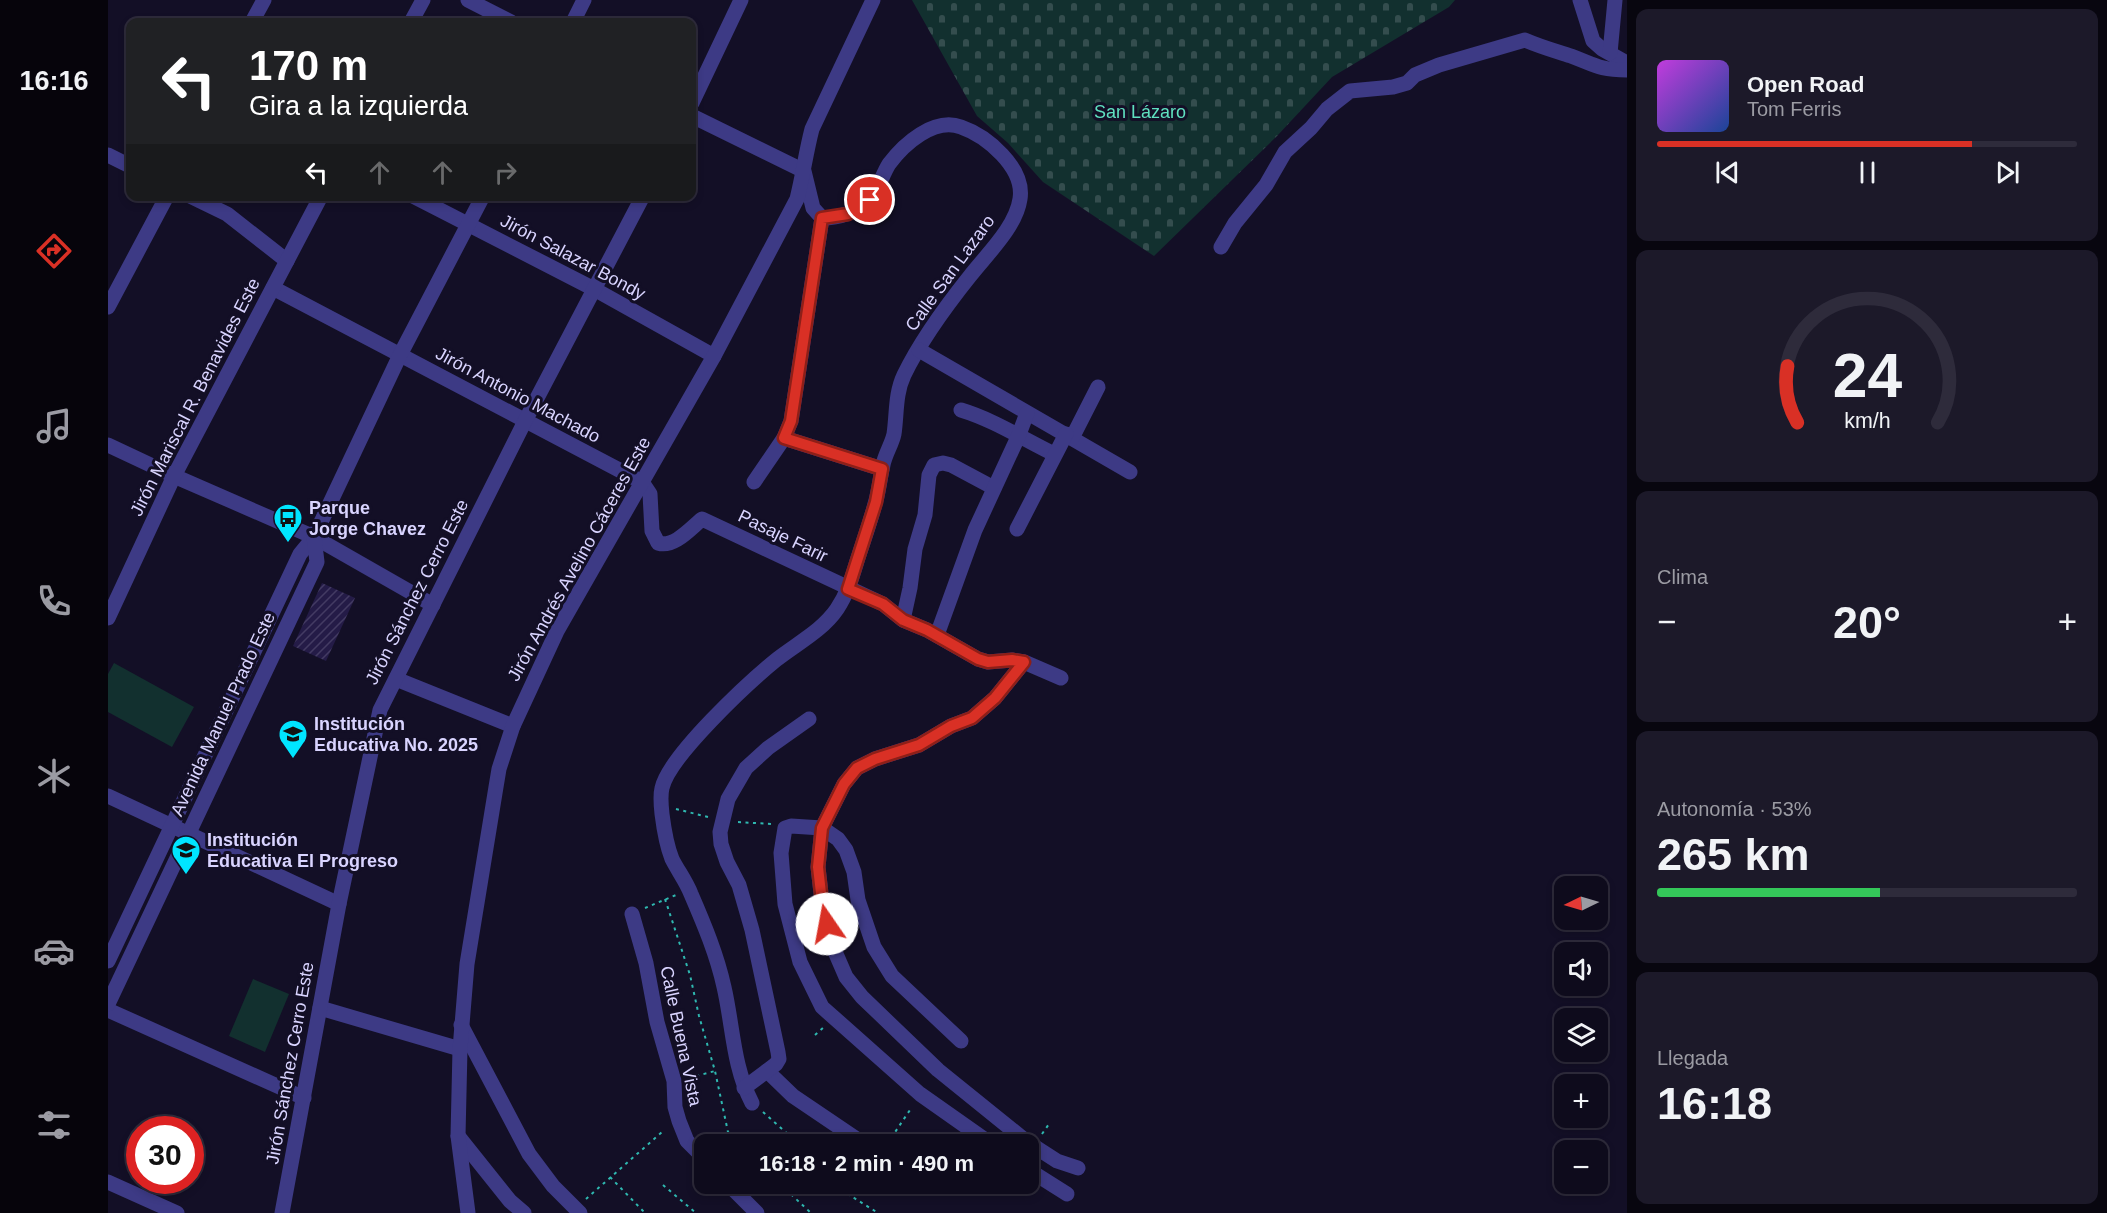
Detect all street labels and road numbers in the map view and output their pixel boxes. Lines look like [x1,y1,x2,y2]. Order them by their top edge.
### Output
street label: Jirón Salazar Bondy [497,210,649,304]
street label: Calle San Lazaro [901,211,999,335]
street label: Jirón Mariscal R. Benavides Este [126,275,264,519]
street label: Jirón Antonio Machado [432,343,604,447]
street label: Jirón Andrés Avelino Cáceres Este [503,434,655,684]
street label: Jirón Sánchez Cerro Este [362,496,472,688]
street label: Pasaje Farir [735,506,831,566]
street label: Avenida Manuel Prado Este [167,609,279,819]
street label: Jirón Sánchez Cerro Este [262,960,318,1166]
street label: Calle Buena Vista [656,964,706,1109]

